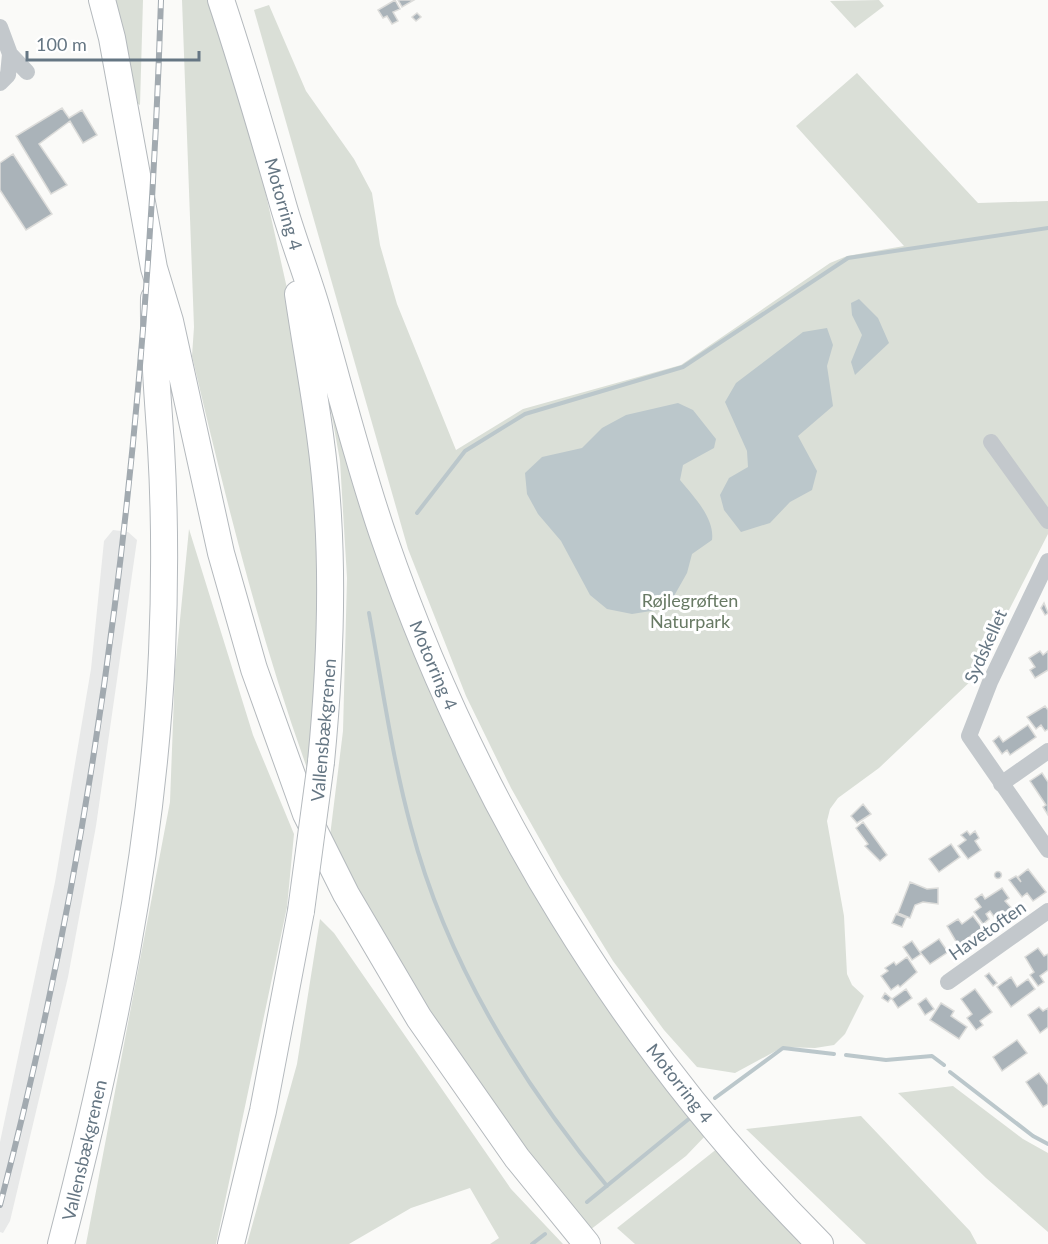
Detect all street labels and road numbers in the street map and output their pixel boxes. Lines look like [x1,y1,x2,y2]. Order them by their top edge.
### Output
street label: Motorring 4 [260,155,308,253]
street label: Sydskellet [959,605,1011,686]
street label: Motorring 4 [405,617,463,713]
street label: Vallensbækgrenen [306,657,340,803]
street label: Havetoften [944,895,1030,965]
street label: Motorring 4 [642,1039,718,1127]
street label: Vallensbækgrenen [57,1077,111,1223]

